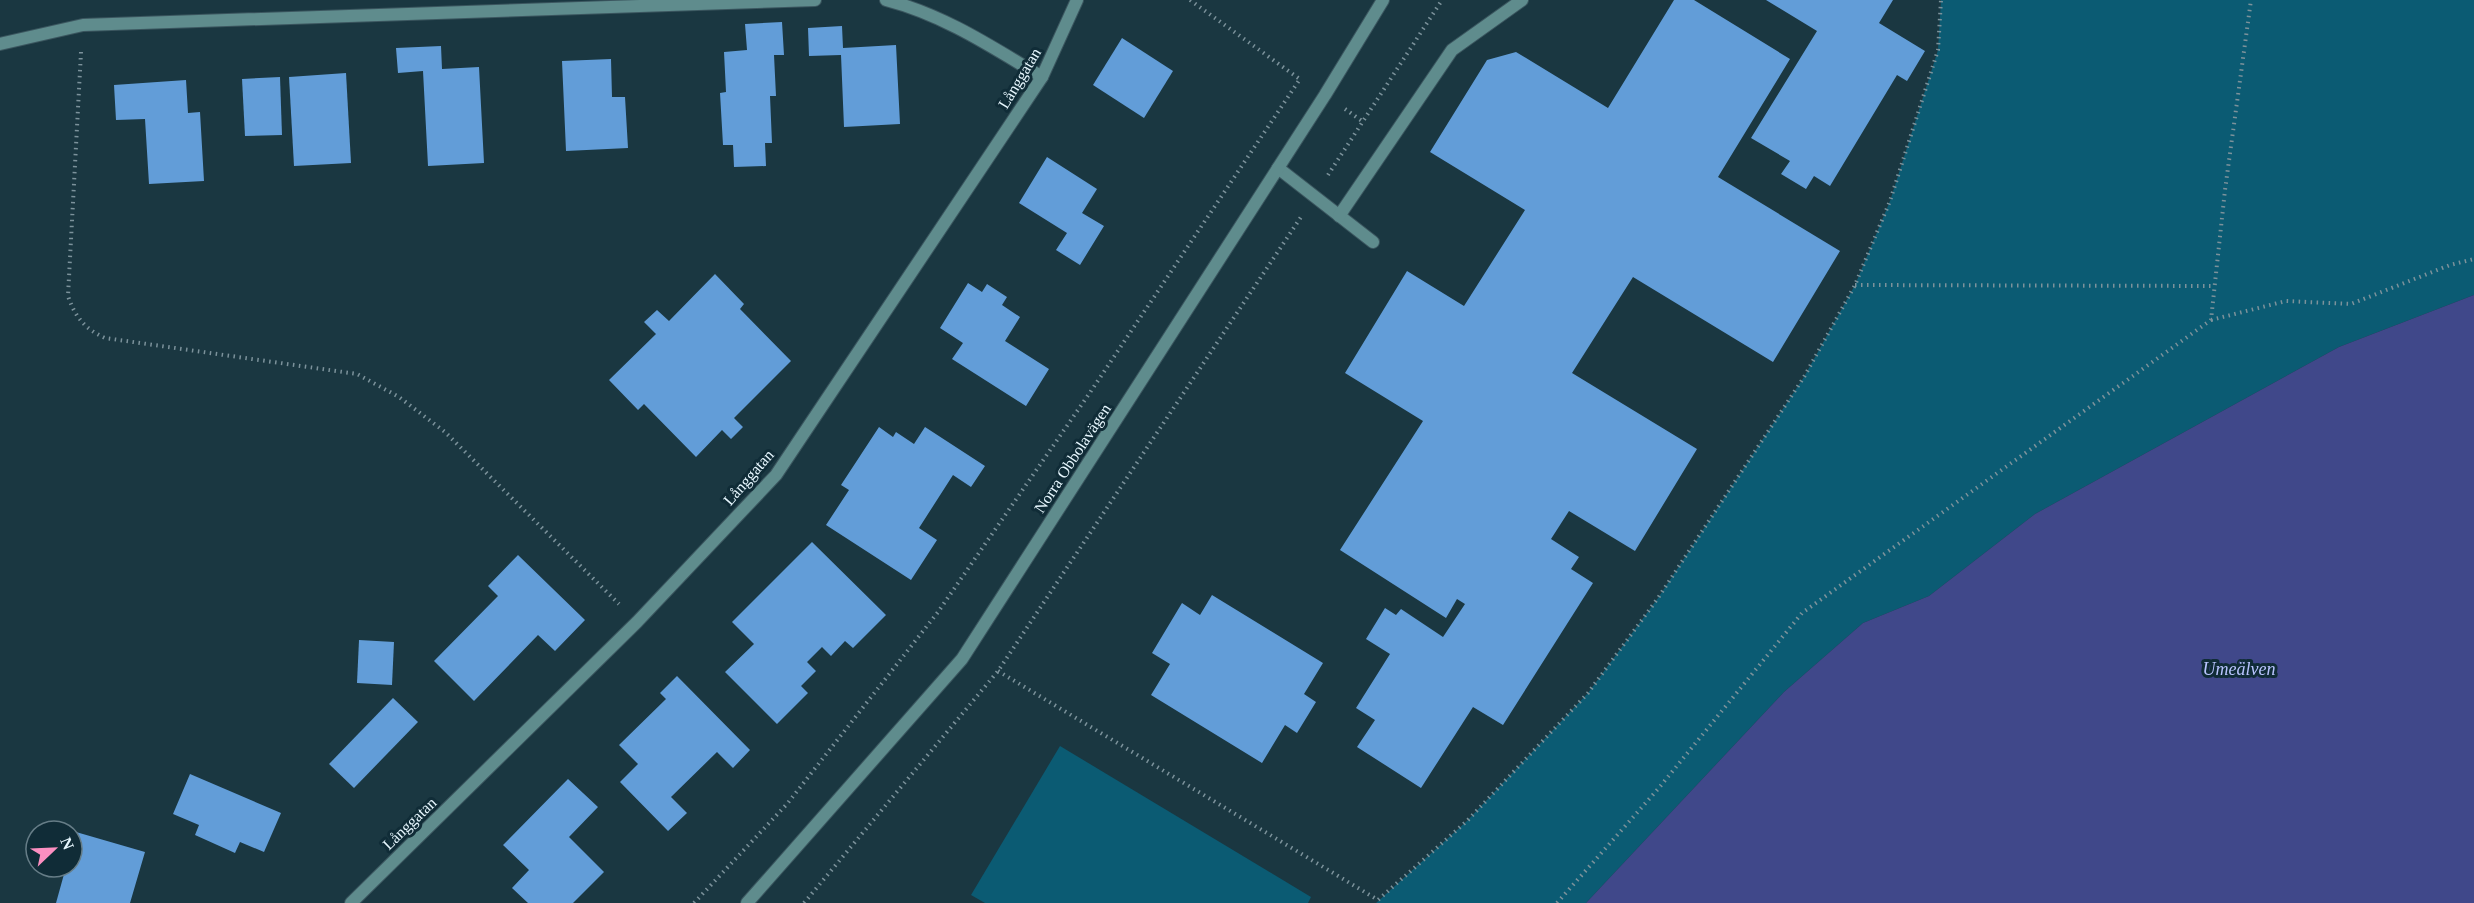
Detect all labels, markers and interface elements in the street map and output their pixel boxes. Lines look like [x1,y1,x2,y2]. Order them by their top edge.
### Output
street label: Långgatan [995,45,1045,112]
street label: Norra Obbolavägen [1031,401,1115,517]
street label: Långgatan [720,446,778,509]
water label: Umeälven [2203,659,2275,679]
street label: Långgatan [379,794,440,854]
north arrow [24,819,84,879]
text: N [57,835,78,852]

